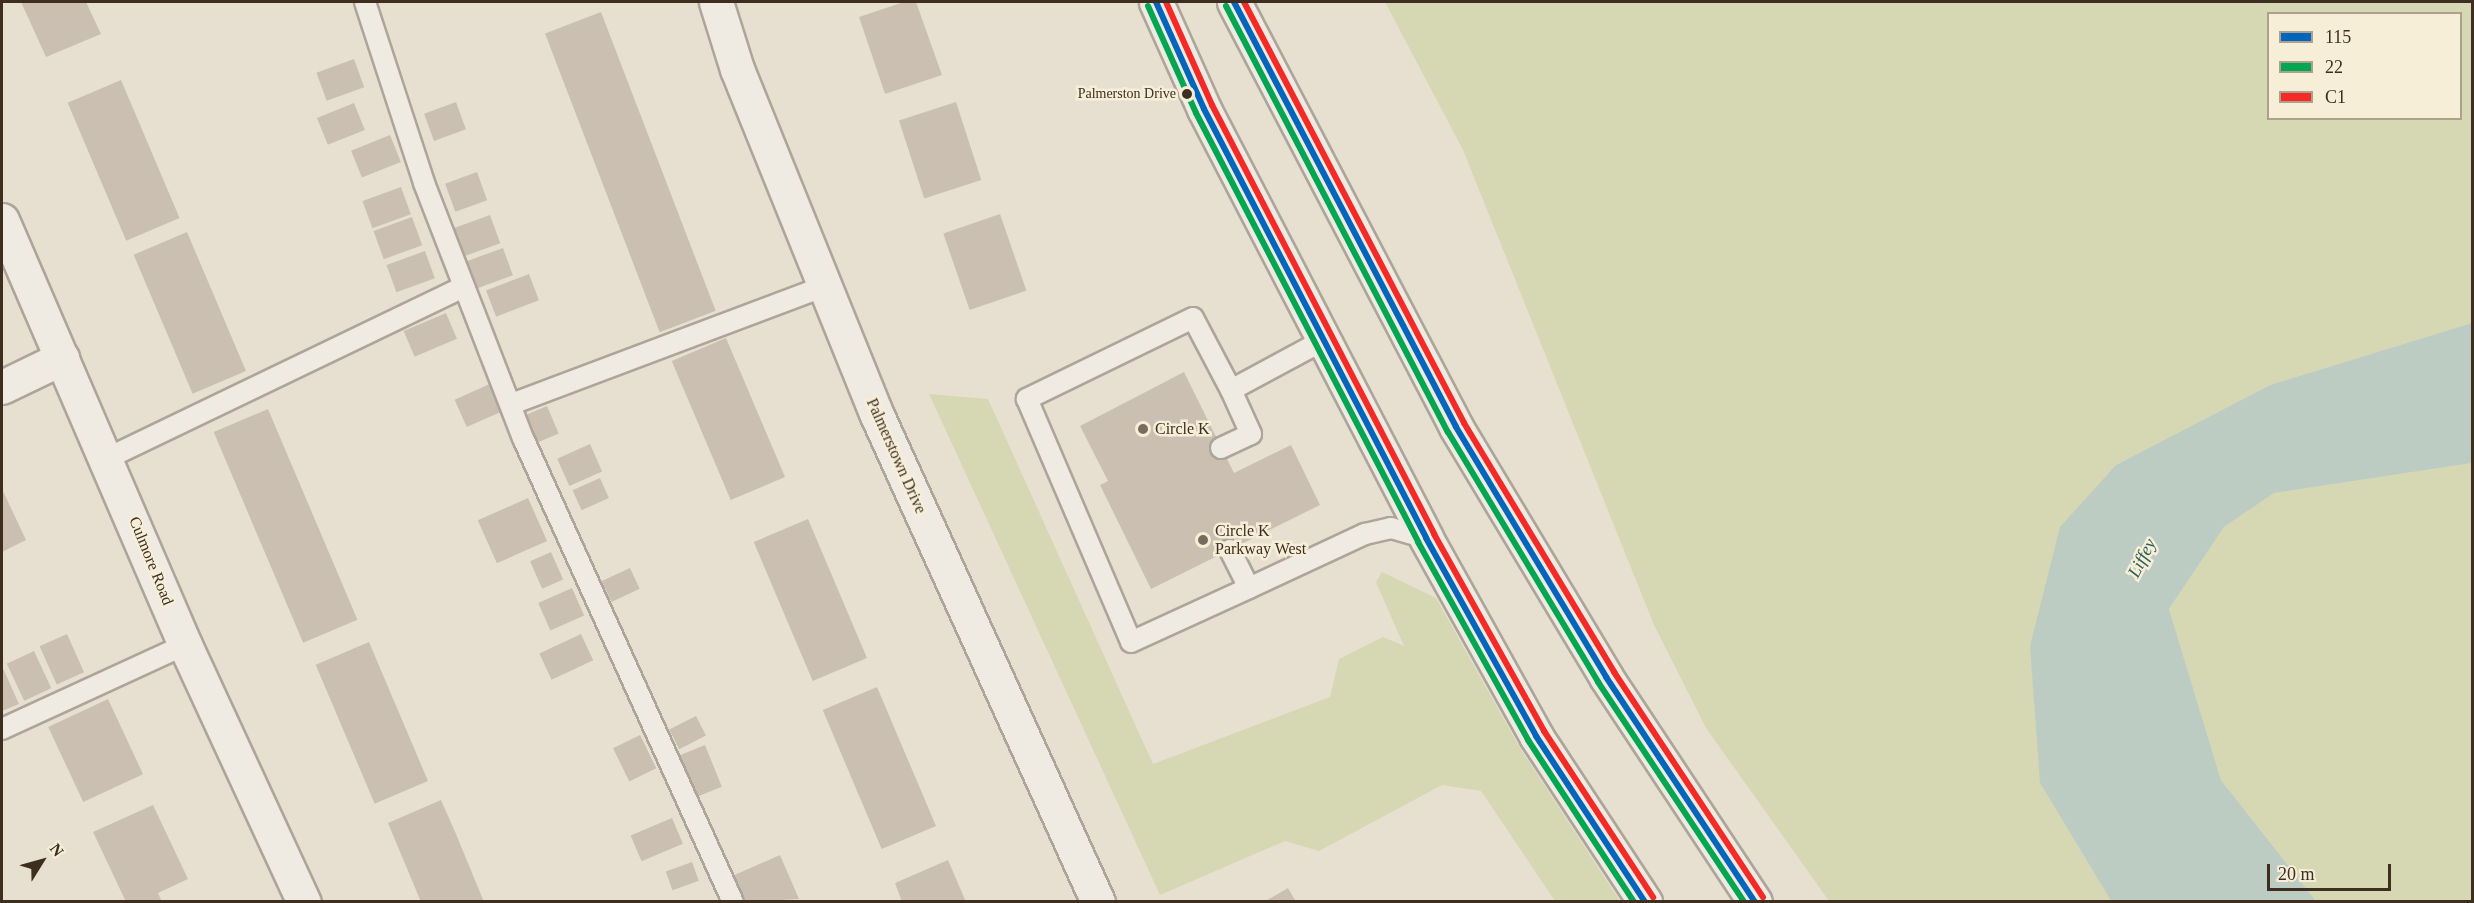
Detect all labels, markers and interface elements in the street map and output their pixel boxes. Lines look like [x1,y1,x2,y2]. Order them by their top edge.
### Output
legend [2267,12,2462,120]
text: 115 [2325,27,2351,47]
text: 22 [2325,57,2343,77]
place label: Palmerston Drive [1078,86,1176,102]
text: C1 [2325,87,2346,107]
marker: Palmerston Drive [1181,88,1193,100]
street label: Palmerstown Drive [862,395,930,517]
place label: Circle K [1155,419,1210,439]
marker: Circle K [1136,422,1150,436]
street label: Culmore Road [125,514,177,608]
place label: Circle K Parkway West [1215,521,1307,559]
marker: Circle K Parkway West [1196,533,1210,547]
water label: Liffey [2123,535,2161,581]
north arrow [12,831,72,891]
text: N [47,840,67,860]
scale bar [2270,852,2394,890]
text: 20 m [2278,864,2315,884]

